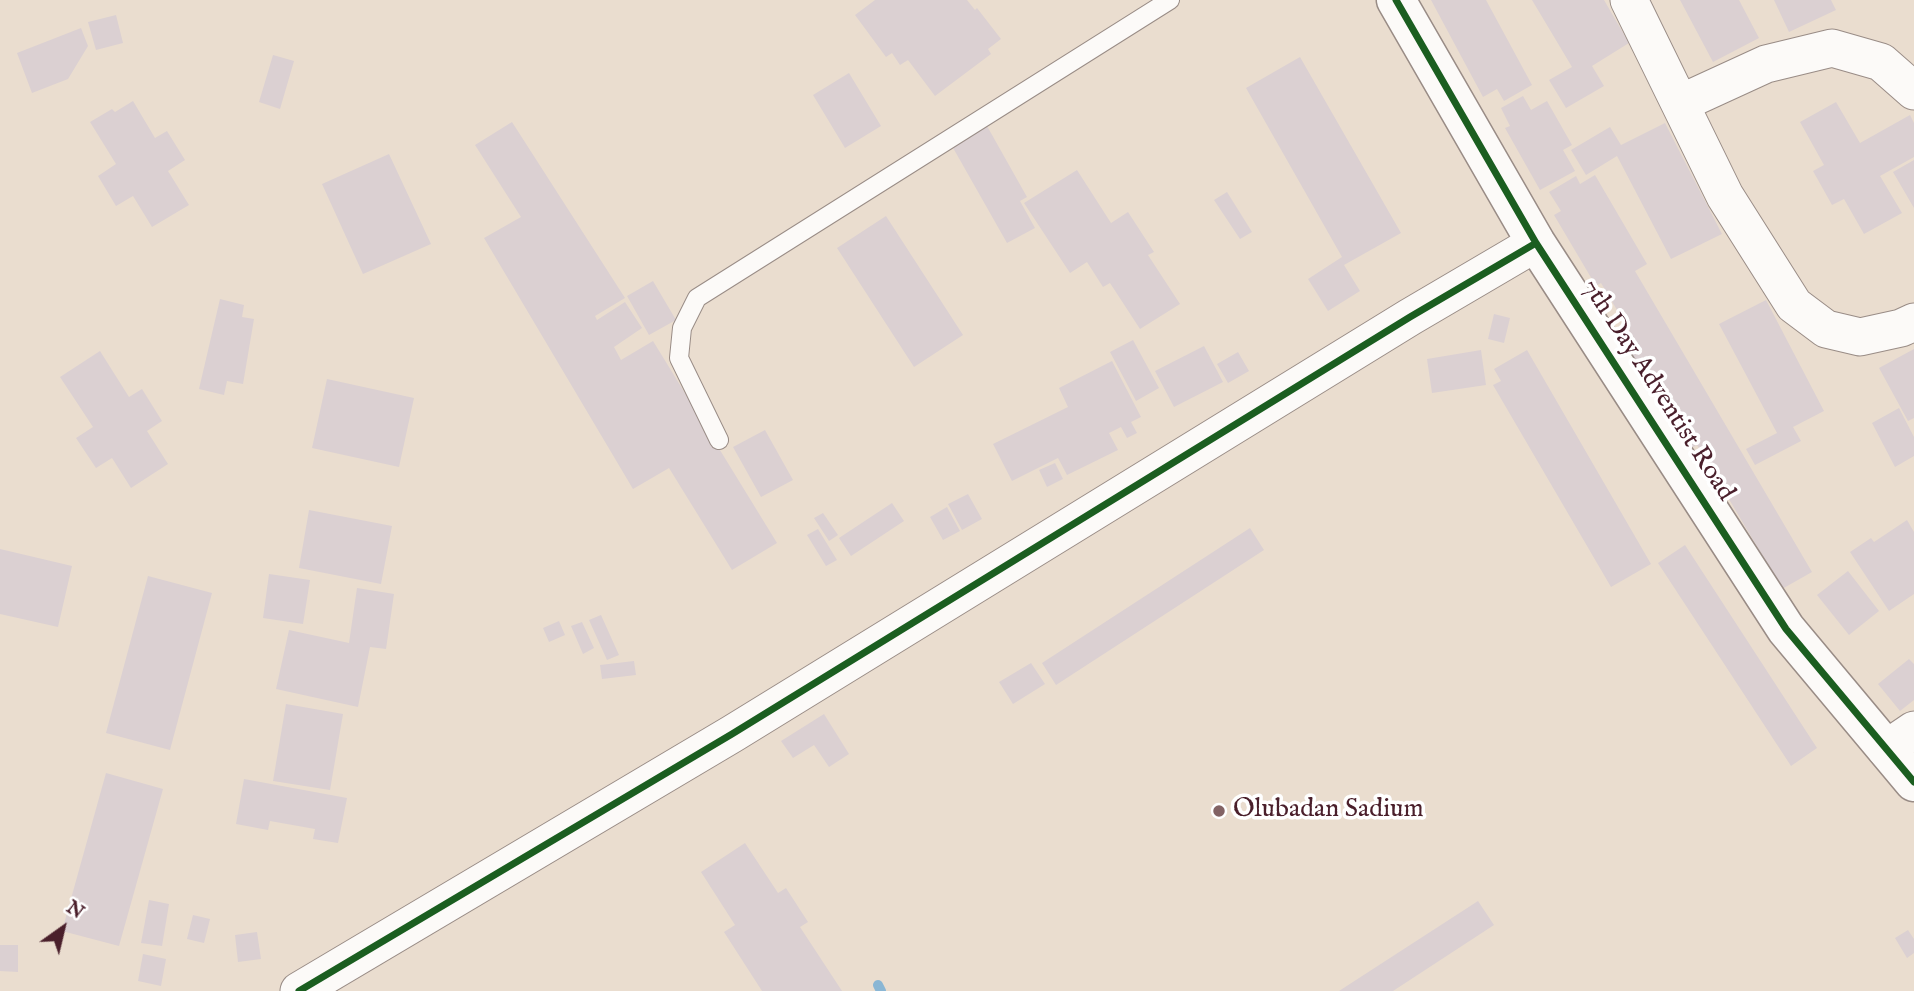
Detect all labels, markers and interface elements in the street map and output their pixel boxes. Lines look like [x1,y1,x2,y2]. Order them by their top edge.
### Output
street label: 7th Day Adventist Road [1574,274,1740,508]
place label: Olubadan Sadium [1233,795,1424,827]
marker: Olubadan Sadium [1211,803,1227,819]
north arrow [28,893,98,963]
text: N [61,896,88,925]

